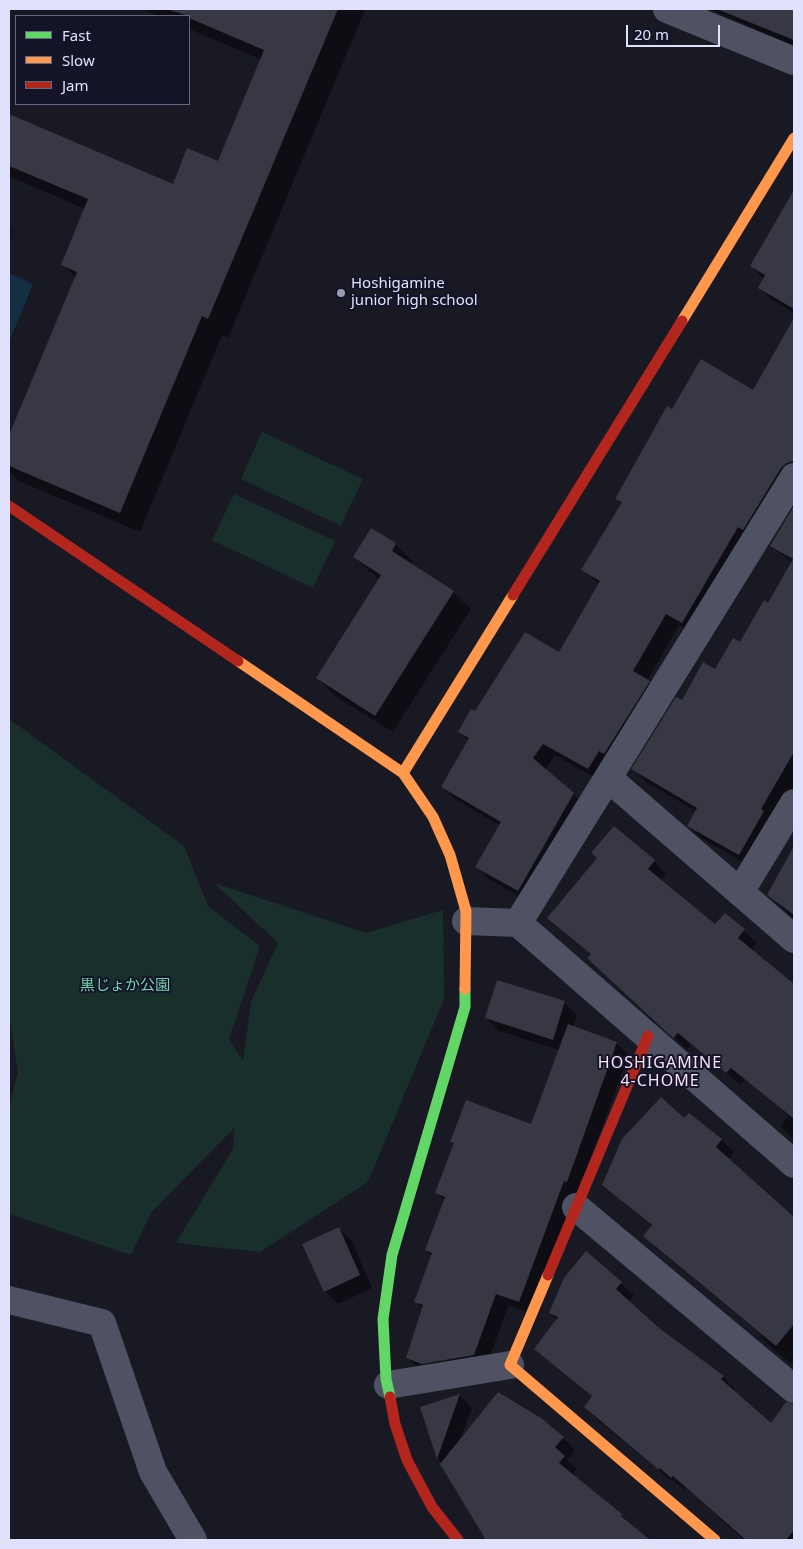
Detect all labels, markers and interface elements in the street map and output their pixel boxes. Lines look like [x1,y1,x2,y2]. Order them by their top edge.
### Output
legend [15,15,190,105]
scale bar [628,15,722,47]
text: 20 m [634,24,669,44]
text: Fast [62,25,91,45]
text: Slow [62,50,95,70]
text: Jam [62,75,89,95]
place label: Hoshigamine junior high school [351,275,478,310]
marker: Hoshigamine junior high school [335,287,347,299]
park label: 黒じょか公園 [80,977,170,995]
district label: HOSHIGAMINE 4-CHOME [596,1053,724,1091]

